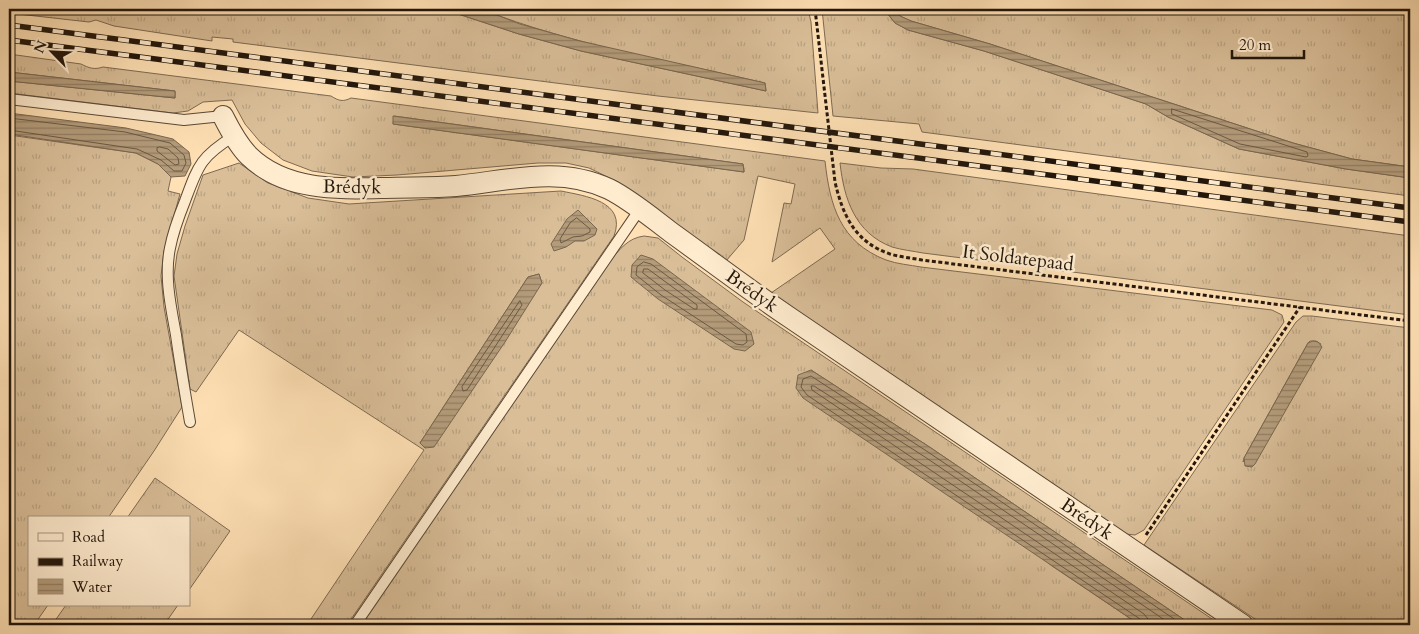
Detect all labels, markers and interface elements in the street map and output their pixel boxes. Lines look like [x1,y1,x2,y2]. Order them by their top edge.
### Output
north arrow [28,28,78,78]
scale bar [1232,28,1304,60]
text: 20 m [1239,35,1271,55]
text: N [29,37,52,56]
street label: Brédyk [322,173,382,201]
street label: It Soldatepaad [961,238,1075,278]
street label: Brédyk [720,263,784,319]
street label: Brédyk [1055,492,1119,547]
legend [28,516,190,606]
text: Road [72,527,105,547]
text: Railway [72,551,123,571]
text: Water [71,577,113,597]

